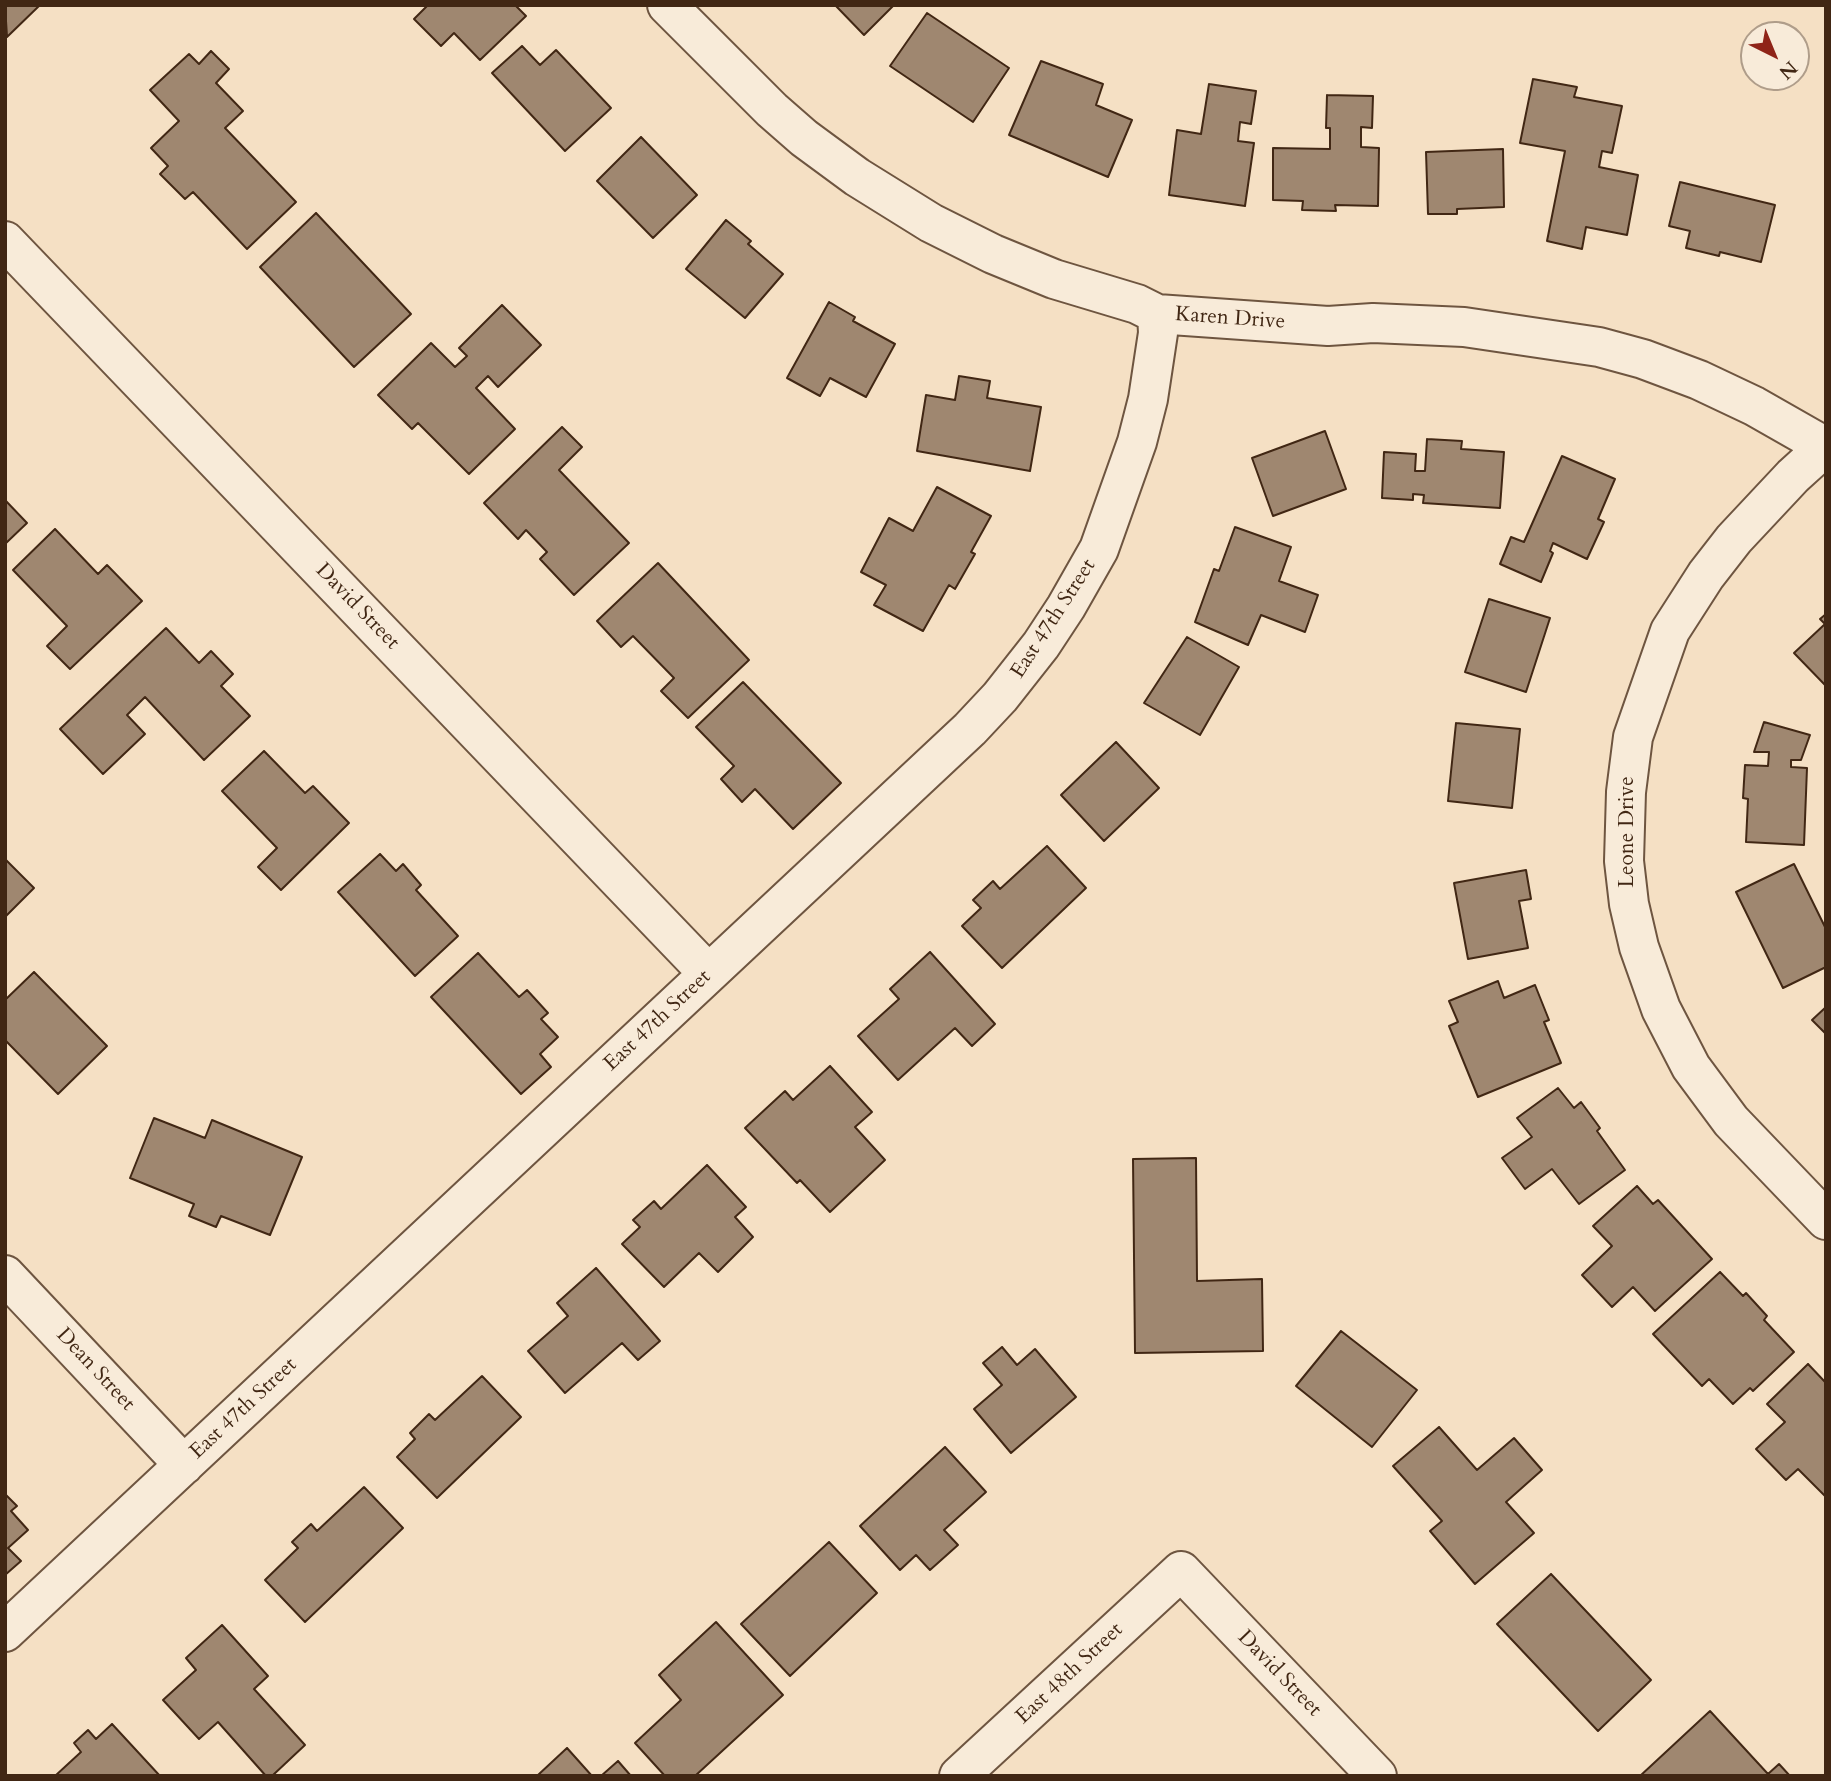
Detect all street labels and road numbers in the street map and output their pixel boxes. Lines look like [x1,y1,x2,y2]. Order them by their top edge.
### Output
street label: Karen Drive [1174,303,1286,335]
street label: East 47th Street [1006,555,1102,683]
street label: David Street [310,559,404,655]
street label: Leone Drive [1615,776,1641,888]
street label: East 47th Street [599,965,717,1077]
street label: Dean Street [50,1323,140,1417]
street label: East 47th Street [185,1353,303,1465]
street label: East 48th Street [1011,1618,1129,1730]
street label: David Street [1232,1626,1326,1722]

